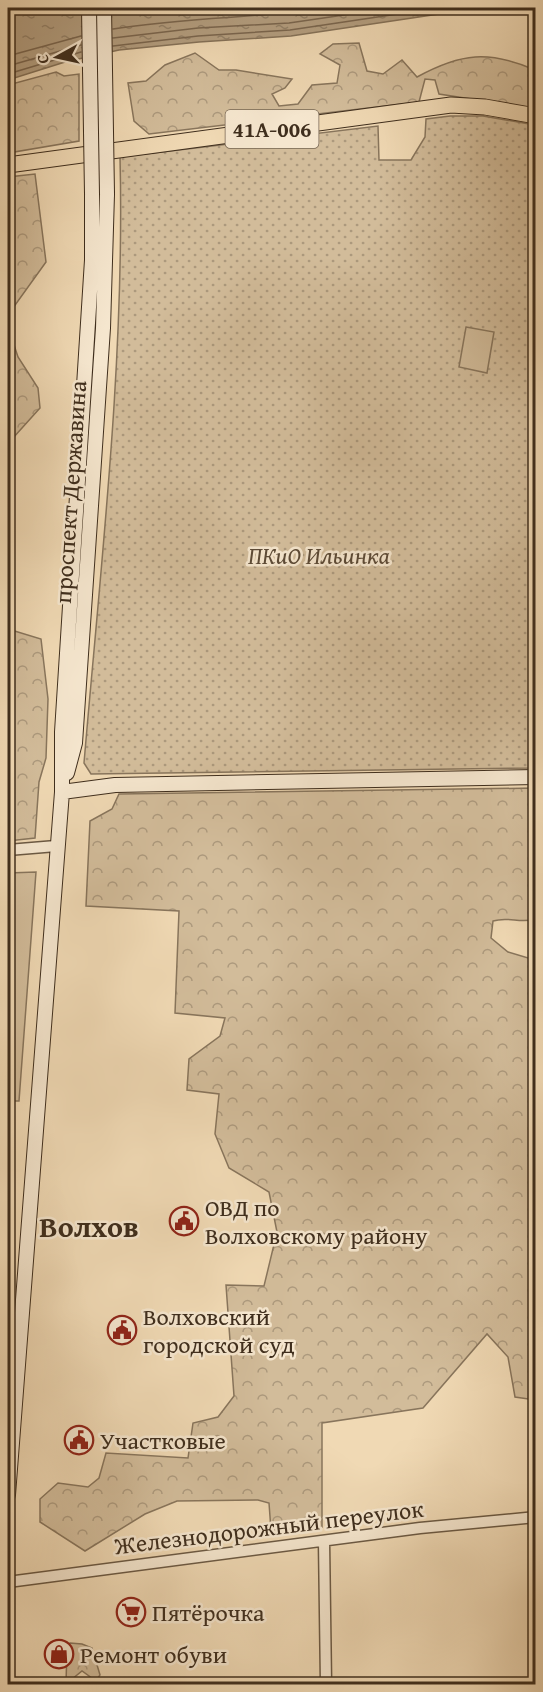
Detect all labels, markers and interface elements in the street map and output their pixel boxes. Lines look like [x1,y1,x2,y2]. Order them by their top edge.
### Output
north arrow [27,27,87,87]
text: С [30,53,55,65]
road number: 41А-006 [226,110,318,148]
street label: проспект Державина [45,379,95,605]
park label: ПКиО Ильинка [248,538,390,573]
place label: ОВД по Волховскому району [205,1190,427,1253]
district label: Волхов [39,1204,139,1248]
public building icon: ОВД по Волховскому району [168,1205,200,1237]
place label: Волховский городской суд [143,1299,295,1362]
public building icon: Волховский городской суд [106,1314,138,1346]
place label: Участковые [100,1423,226,1458]
public building icon: Участковые [63,1424,95,1456]
street label: Железнодорожный переулок [111,1491,426,1563]
place label: Пятёрочка [152,1595,265,1630]
supermarket icon: Пятёрочка [115,1596,147,1628]
place label: Ремонт обуви [80,1637,227,1672]
shop icon: Ремонт обуви [43,1638,75,1670]

